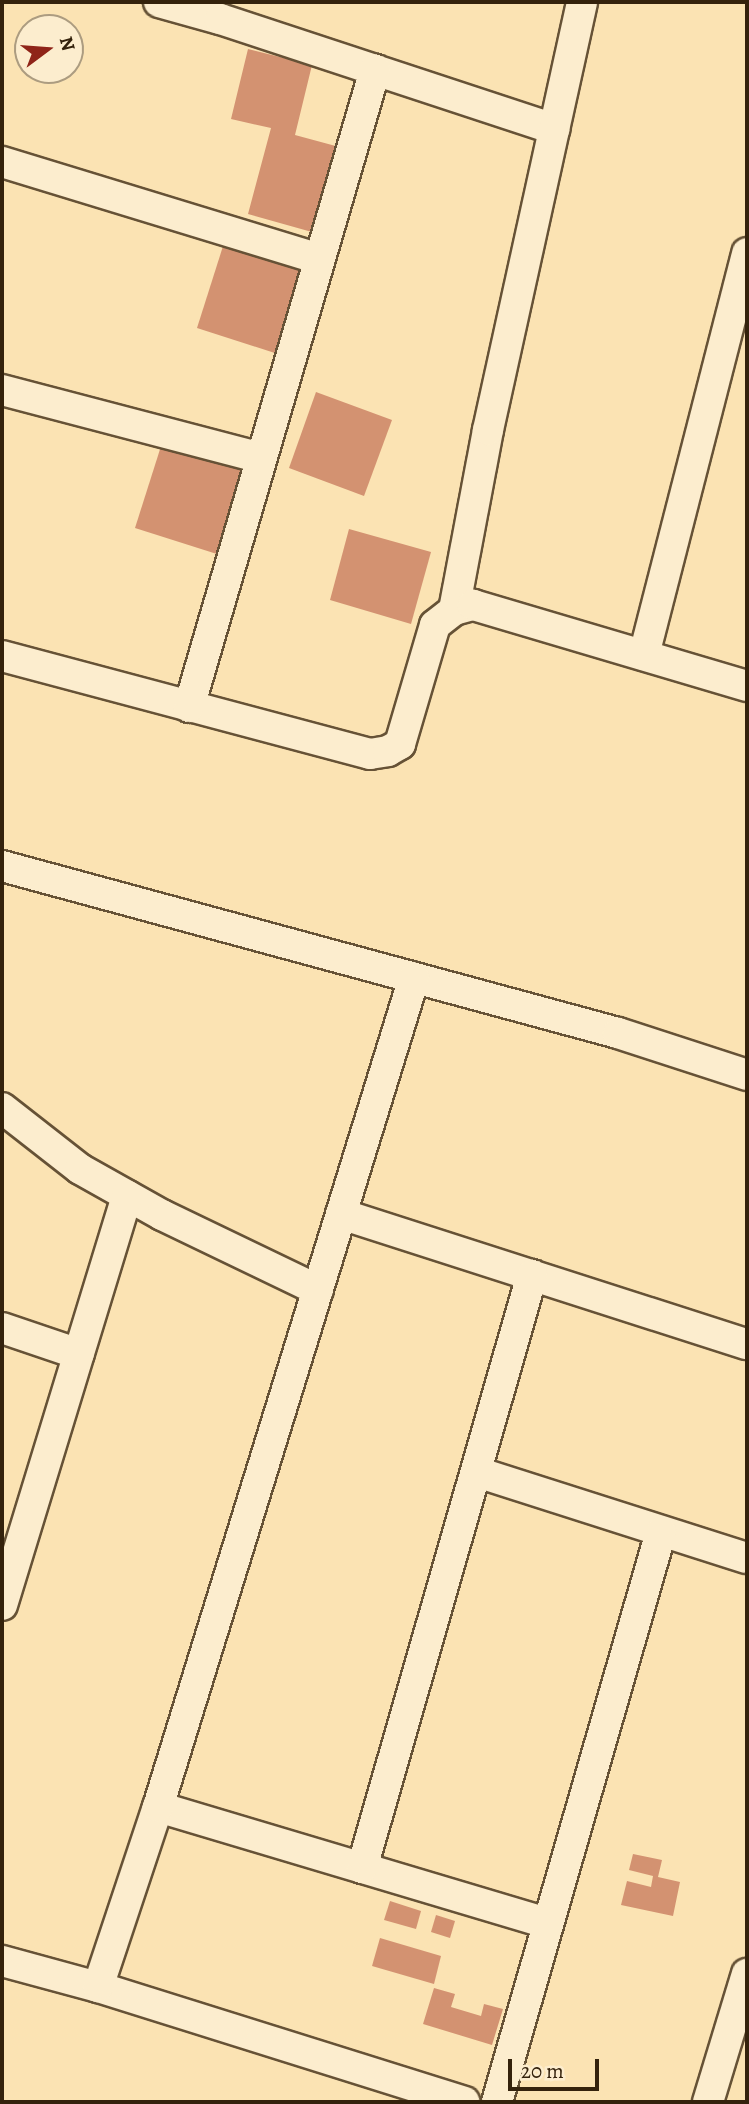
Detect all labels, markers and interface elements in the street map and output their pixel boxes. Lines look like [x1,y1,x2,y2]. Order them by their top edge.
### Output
north arrow [14,14,84,84]
text: N [53,34,82,54]
scale bar [511,2044,602,2088]
text: 20 m [521,2057,564,2085]

